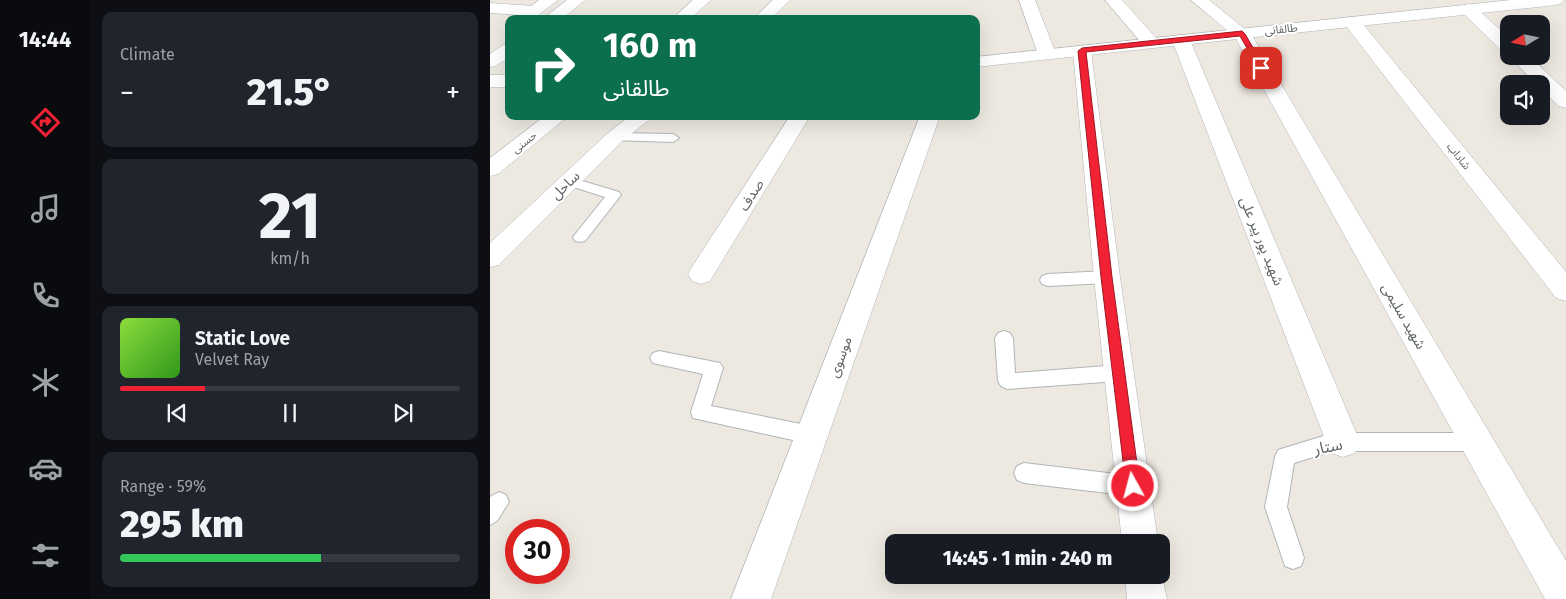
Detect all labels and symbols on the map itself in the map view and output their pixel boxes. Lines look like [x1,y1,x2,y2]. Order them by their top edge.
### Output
north arrow [1500,15,1550,65]
street label: طالقانی [1264,21,1298,38]
pin [1240,47,1282,89]
street label: حسنی [509,128,540,156]
street label: شاداب [1444,140,1474,173]
street label: ساحل [547,168,583,203]
street label: صدف [735,176,768,214]
street label: شهید پور پیر علی [1235,194,1287,289]
street label: شهید سلیمی [1378,280,1429,352]
street label: موسوی [825,334,856,380]
street label: ستار [1311,434,1344,459]
position arrow [1106,459,1158,511]
speed limit sign: 30 [505,519,570,584]

